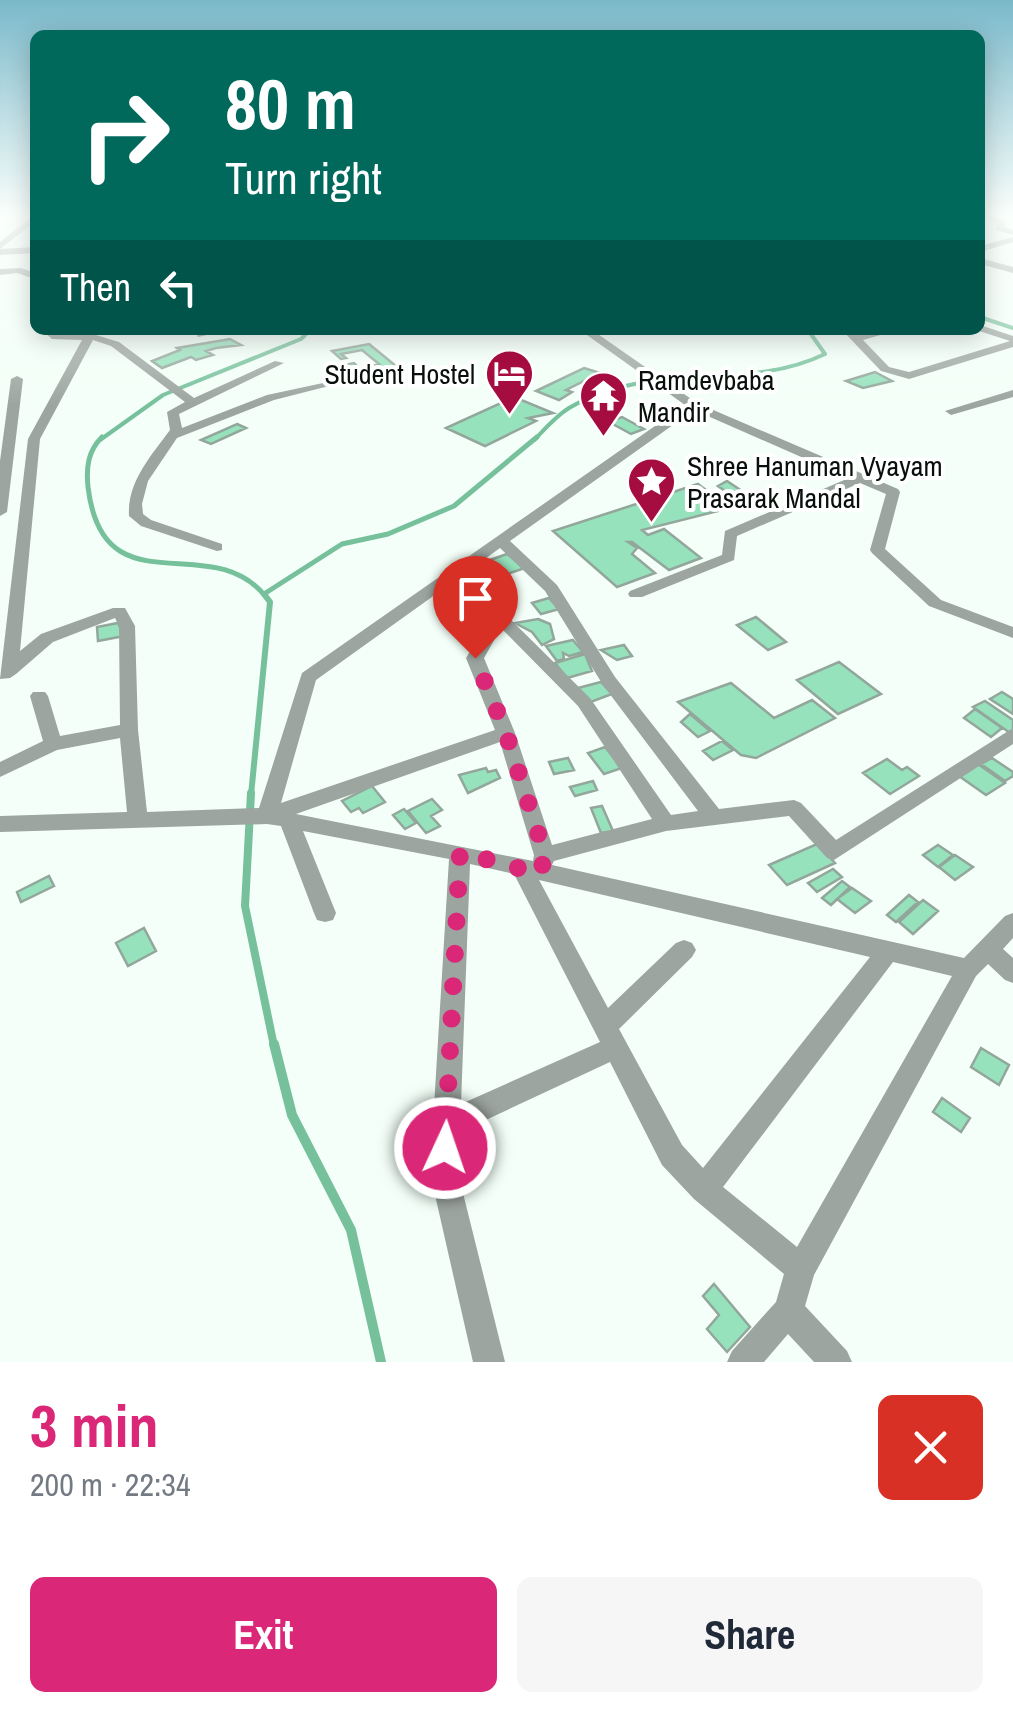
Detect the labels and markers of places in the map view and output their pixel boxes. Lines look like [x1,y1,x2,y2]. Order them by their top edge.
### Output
hotel icon: Student Hostel [484,348,536,416]
place label: Student Hostel [324,355,475,393]
place label: Ramdevbaba Mandir [638,361,775,431]
temple icon: Ramdevbaba Mandir [577,370,629,438]
place label: Shree Hanuman Vyayam Prasarak Mandal [687,447,943,517]
place icon: Shree Hanuman Vyayam Prasarak Mandal [626,456,678,524]
pin [433,556,518,659]

